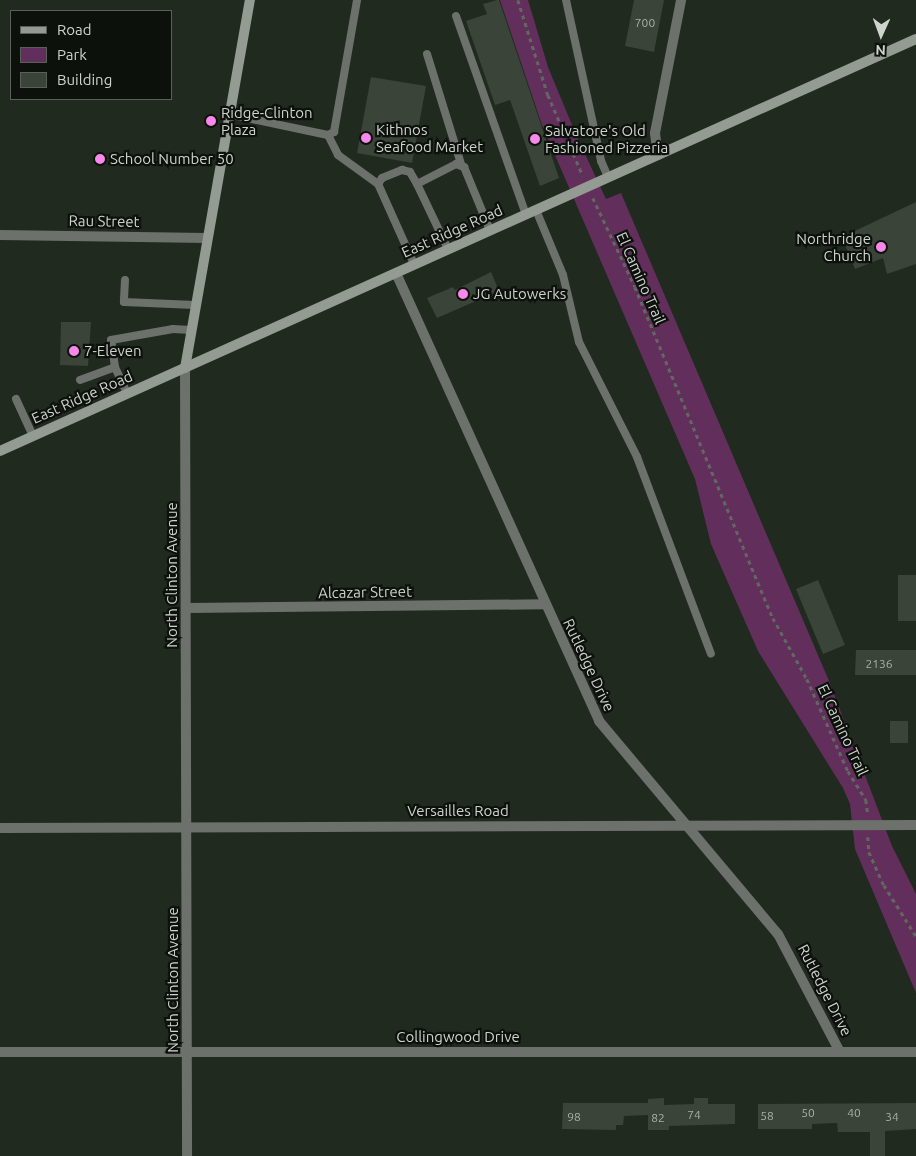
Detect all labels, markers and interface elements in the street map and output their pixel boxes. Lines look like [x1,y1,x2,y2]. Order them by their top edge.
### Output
legend [10,10,172,100]
north arrow [856,10,906,60]
house number: 700 [635,16,655,30]
text: Road [57,21,92,38]
text: N [875,42,886,58]
text: Park [57,46,87,63]
text: Building [57,71,112,88]
place label: Ridge-Clinton Plaza [221,103,313,138]
marker: Ridge-Clinton Plaza [205,115,217,127]
place label: Kithnos Seafood Market [376,120,483,155]
place label: Salvatore's Old Fashioned Pizzeria [545,121,668,156]
marker: Kithnos Seafood Market [360,132,372,144]
marker: Salvatore's Old Fashioned Pizzeria [529,133,541,145]
place label: School Number 50 [110,150,234,168]
marker: School Number 50 [94,153,106,165]
street label: East Ridge Road [399,201,505,261]
street label: Rau Street [68,211,140,231]
street label: El Camino Trail [613,229,669,327]
place label: Northridge Church [796,229,871,264]
marker: Northridge Church [875,241,887,253]
place label: JG Autowerks [473,285,566,303]
marker: JG Autowerks [457,288,469,300]
place label: 7-Eleven [84,342,142,360]
marker: 7-Eleven [68,345,80,357]
street label: East Ridge Road [29,367,135,427]
street label: North Clinton Avenue [163,502,181,648]
street label: Alcazar Street [318,582,412,602]
street label: Rutledge Drive [560,616,618,714]
house number: 2136 [865,657,893,671]
street label: El Camino Trail [814,681,872,779]
street label: Versailles Road [407,802,509,820]
street label: North Clinton Avenue [164,907,182,1053]
street label: Rutledge Drive [794,941,856,1039]
street label: Collingwood Drive [396,1028,520,1046]
house number: 50 [801,1106,815,1120]
house number: 40 [847,1106,861,1120]
house number: 74 [687,1108,701,1122]
house number: 58 [760,1109,774,1123]
house number: 98 [567,1110,581,1124]
house number: 34 [885,1110,899,1124]
house number: 82 [651,1111,665,1125]

